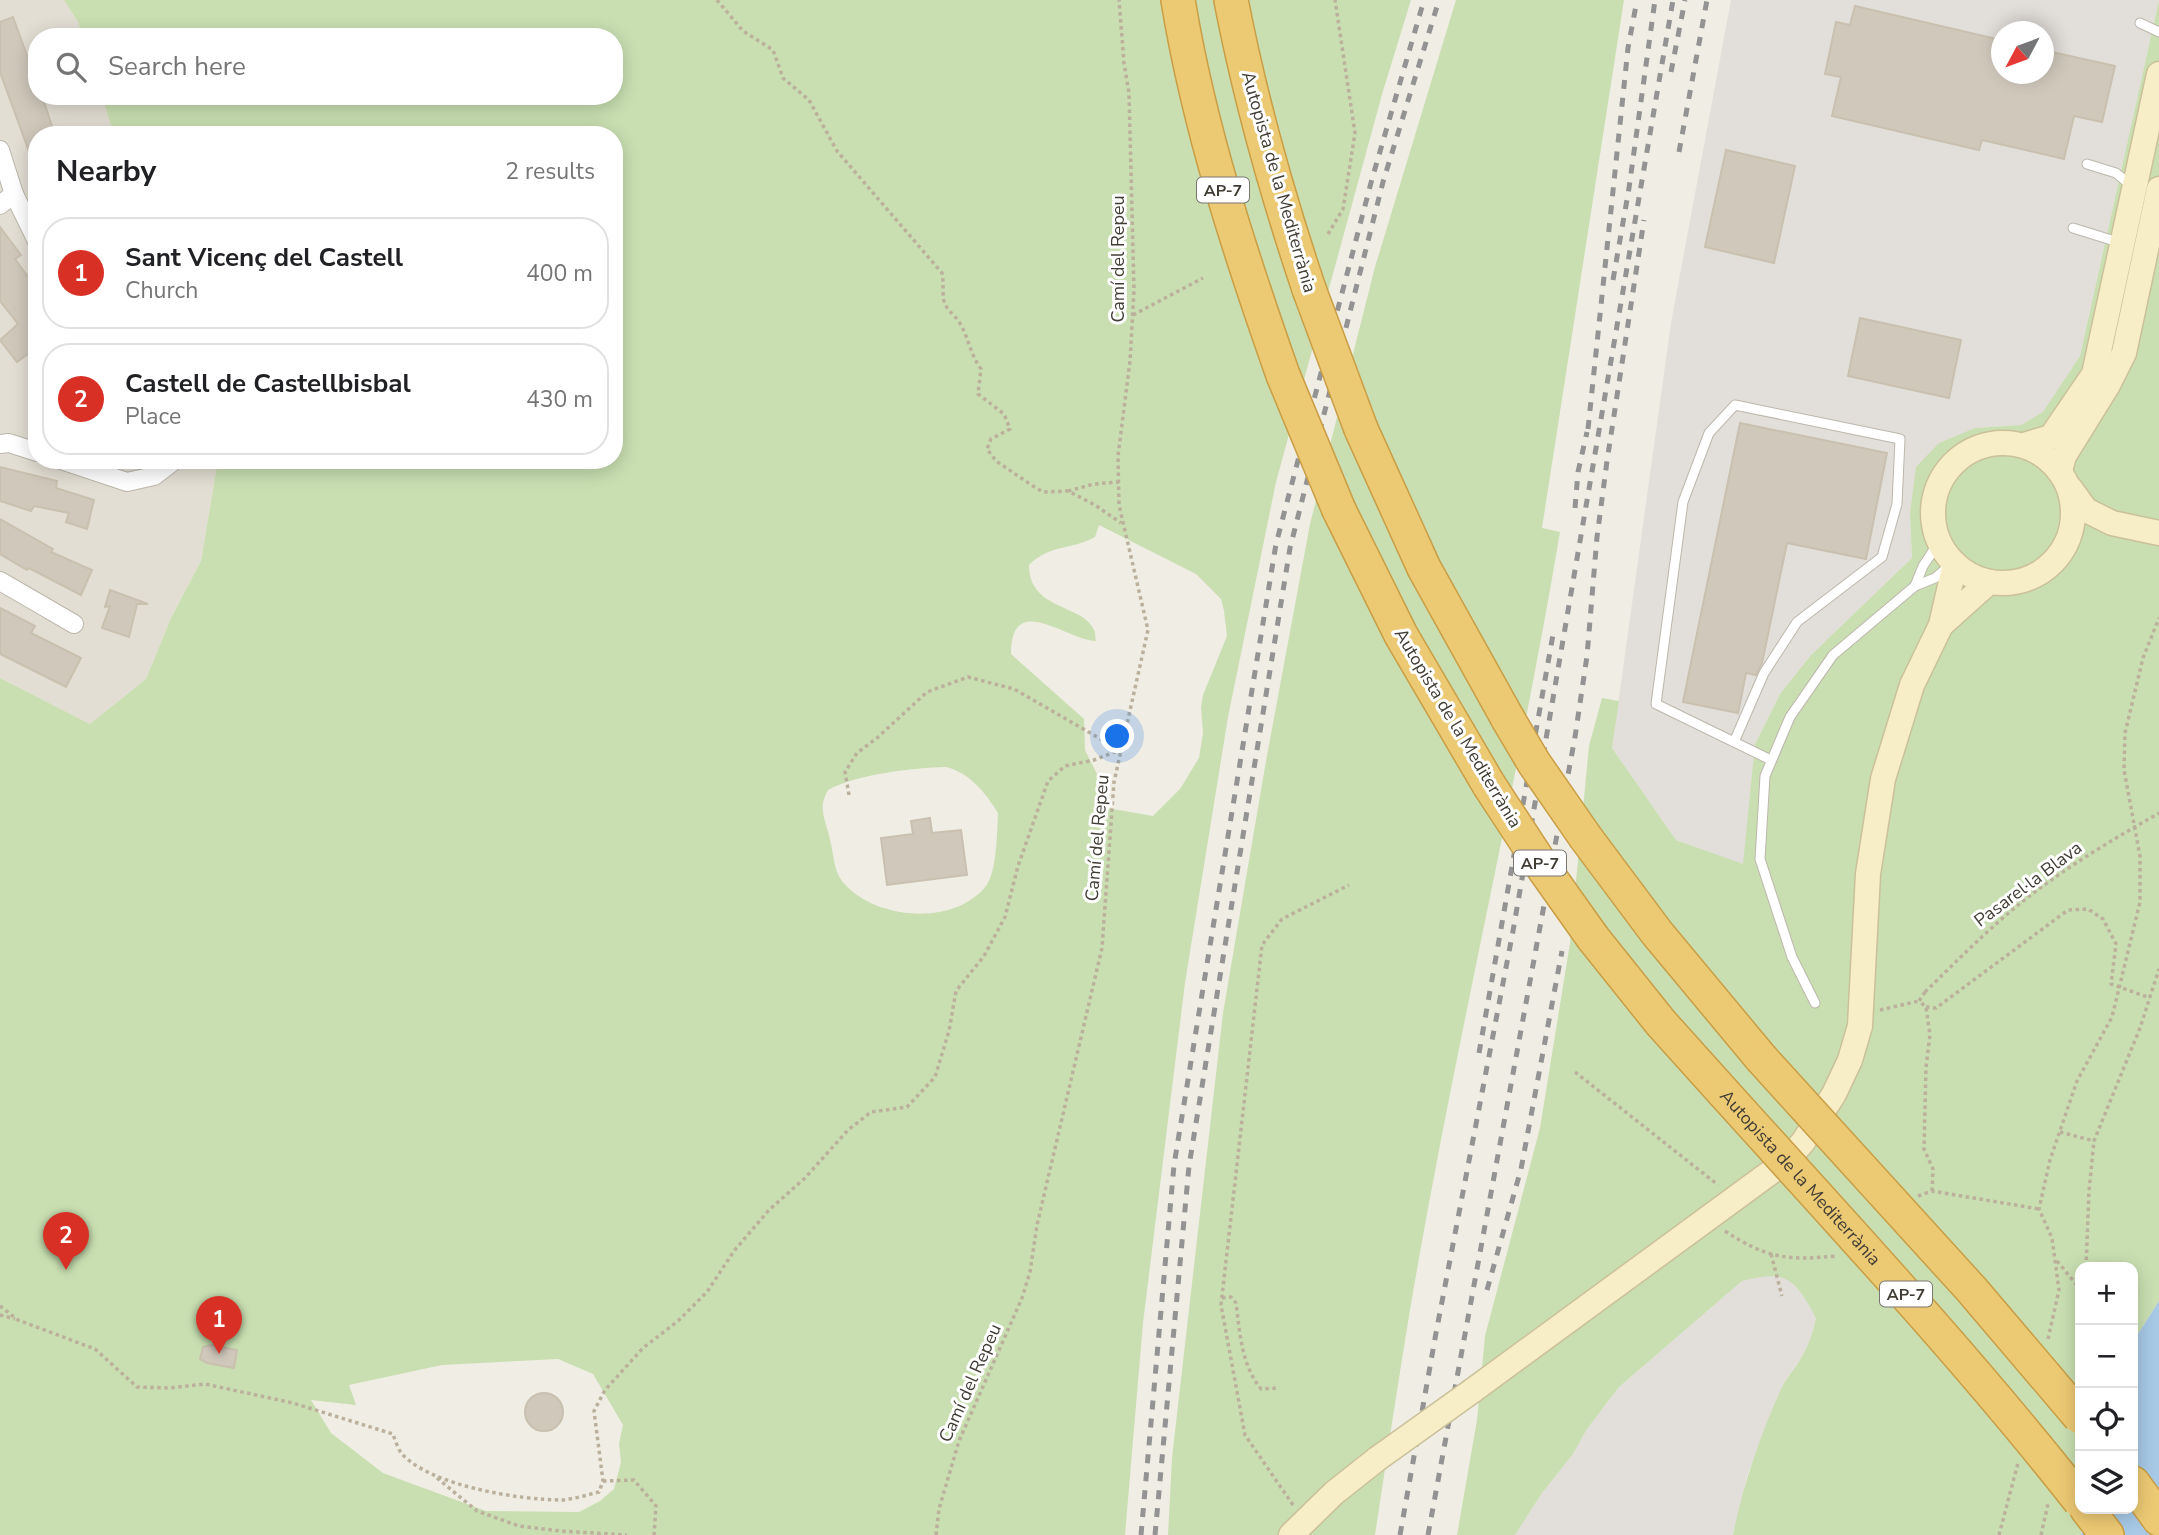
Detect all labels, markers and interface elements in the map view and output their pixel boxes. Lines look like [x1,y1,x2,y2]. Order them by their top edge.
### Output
north arrow [1991,21,2054,84]
search box [28,28,623,105]
icon: search [52,48,90,86]
text: Search here [108,49,246,84]
street label: Autopista de la Mediterrània [1236,69,1322,295]
text: Nearby [56,151,156,192]
text: 2 results [505,156,595,187]
road number: AP-7 [1197,178,1249,202]
street label: Camí del Repeu [1106,195,1130,323]
text: Sant Vicenç del Castell [125,240,403,275]
text: 1 [74,258,88,289]
text: 400 m [526,258,593,289]
text: Church [125,275,198,306]
text: Castell de Castellbisbal [125,366,411,401]
text: 2 [74,384,88,415]
text: 430 m [526,384,593,415]
text: Place [125,401,181,432]
street label: Autopista de la Mediterrània [1389,624,1527,832]
your location [1100,719,1134,753]
street label: Camí del Repeu [1080,774,1114,902]
street label: Pasarel·la Blava [1969,836,2087,932]
road number: AP-7 [1514,850,1566,876]
street label: Autopista de la Mediterrània [1715,1084,1886,1271]
pin: 2 [43,1212,89,1270]
map controls [2075,1262,2138,1514]
button: + [2075,1262,2138,1325]
road number: AP-7 [1880,1282,1932,1306]
pin: 1 [196,1296,242,1354]
street label: Camí del Repeu [933,1320,1007,1446]
button: − [2075,1325,2138,1388]
button: locate [2075,1388,2138,1451]
button: layers [2075,1451,2138,1514]

